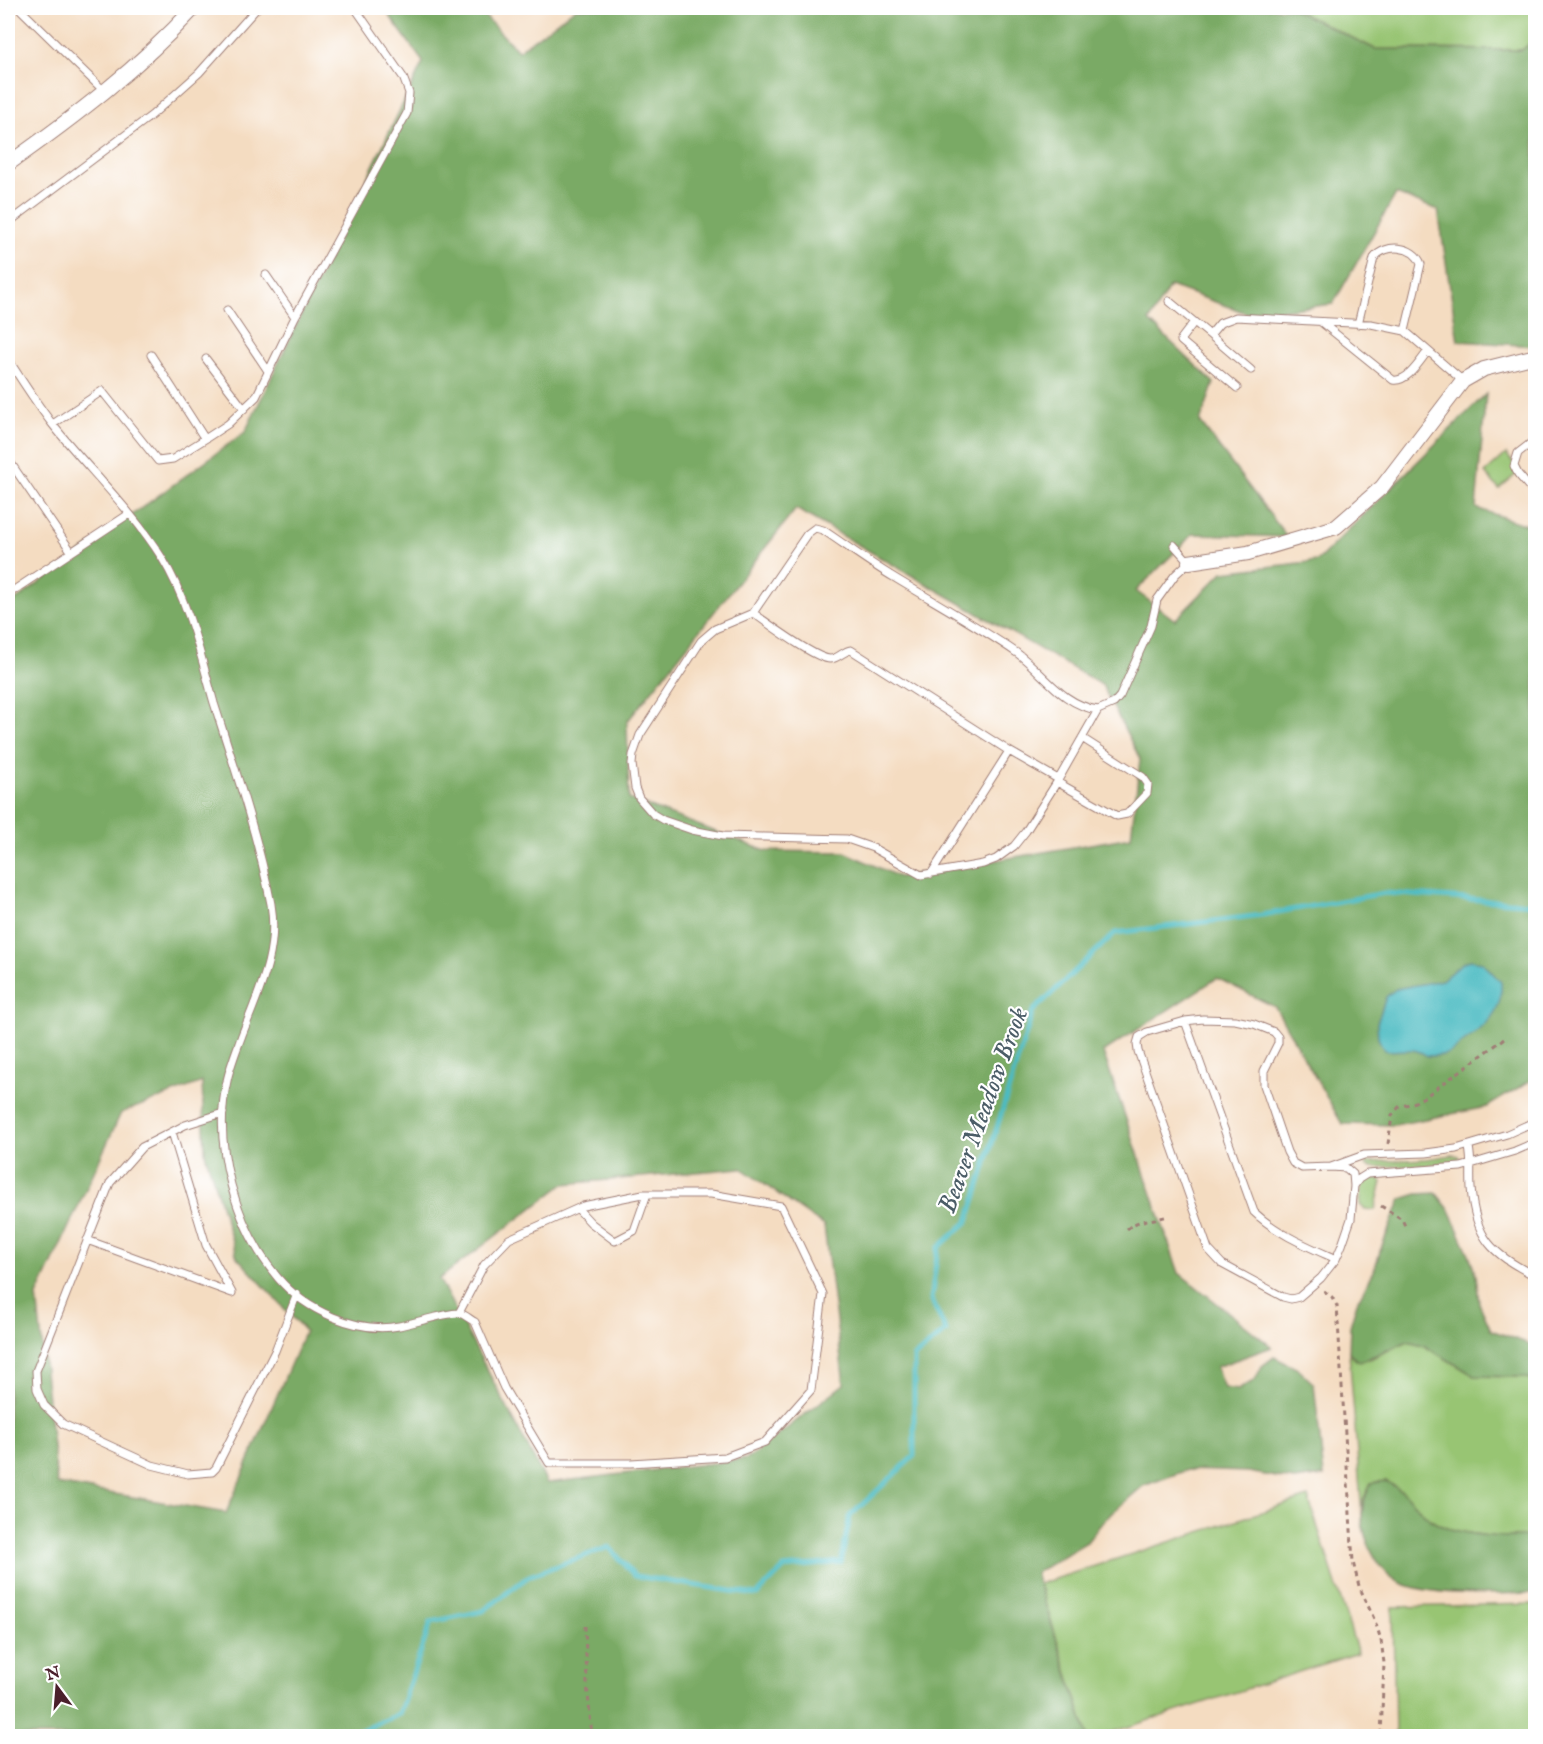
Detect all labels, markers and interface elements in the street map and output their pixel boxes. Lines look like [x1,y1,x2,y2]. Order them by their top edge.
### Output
water label: Beaver Meadow Brook [931,1003,1036,1218]
north arrow [27,1657,87,1717]
text: N [43,1663,63,1686]

